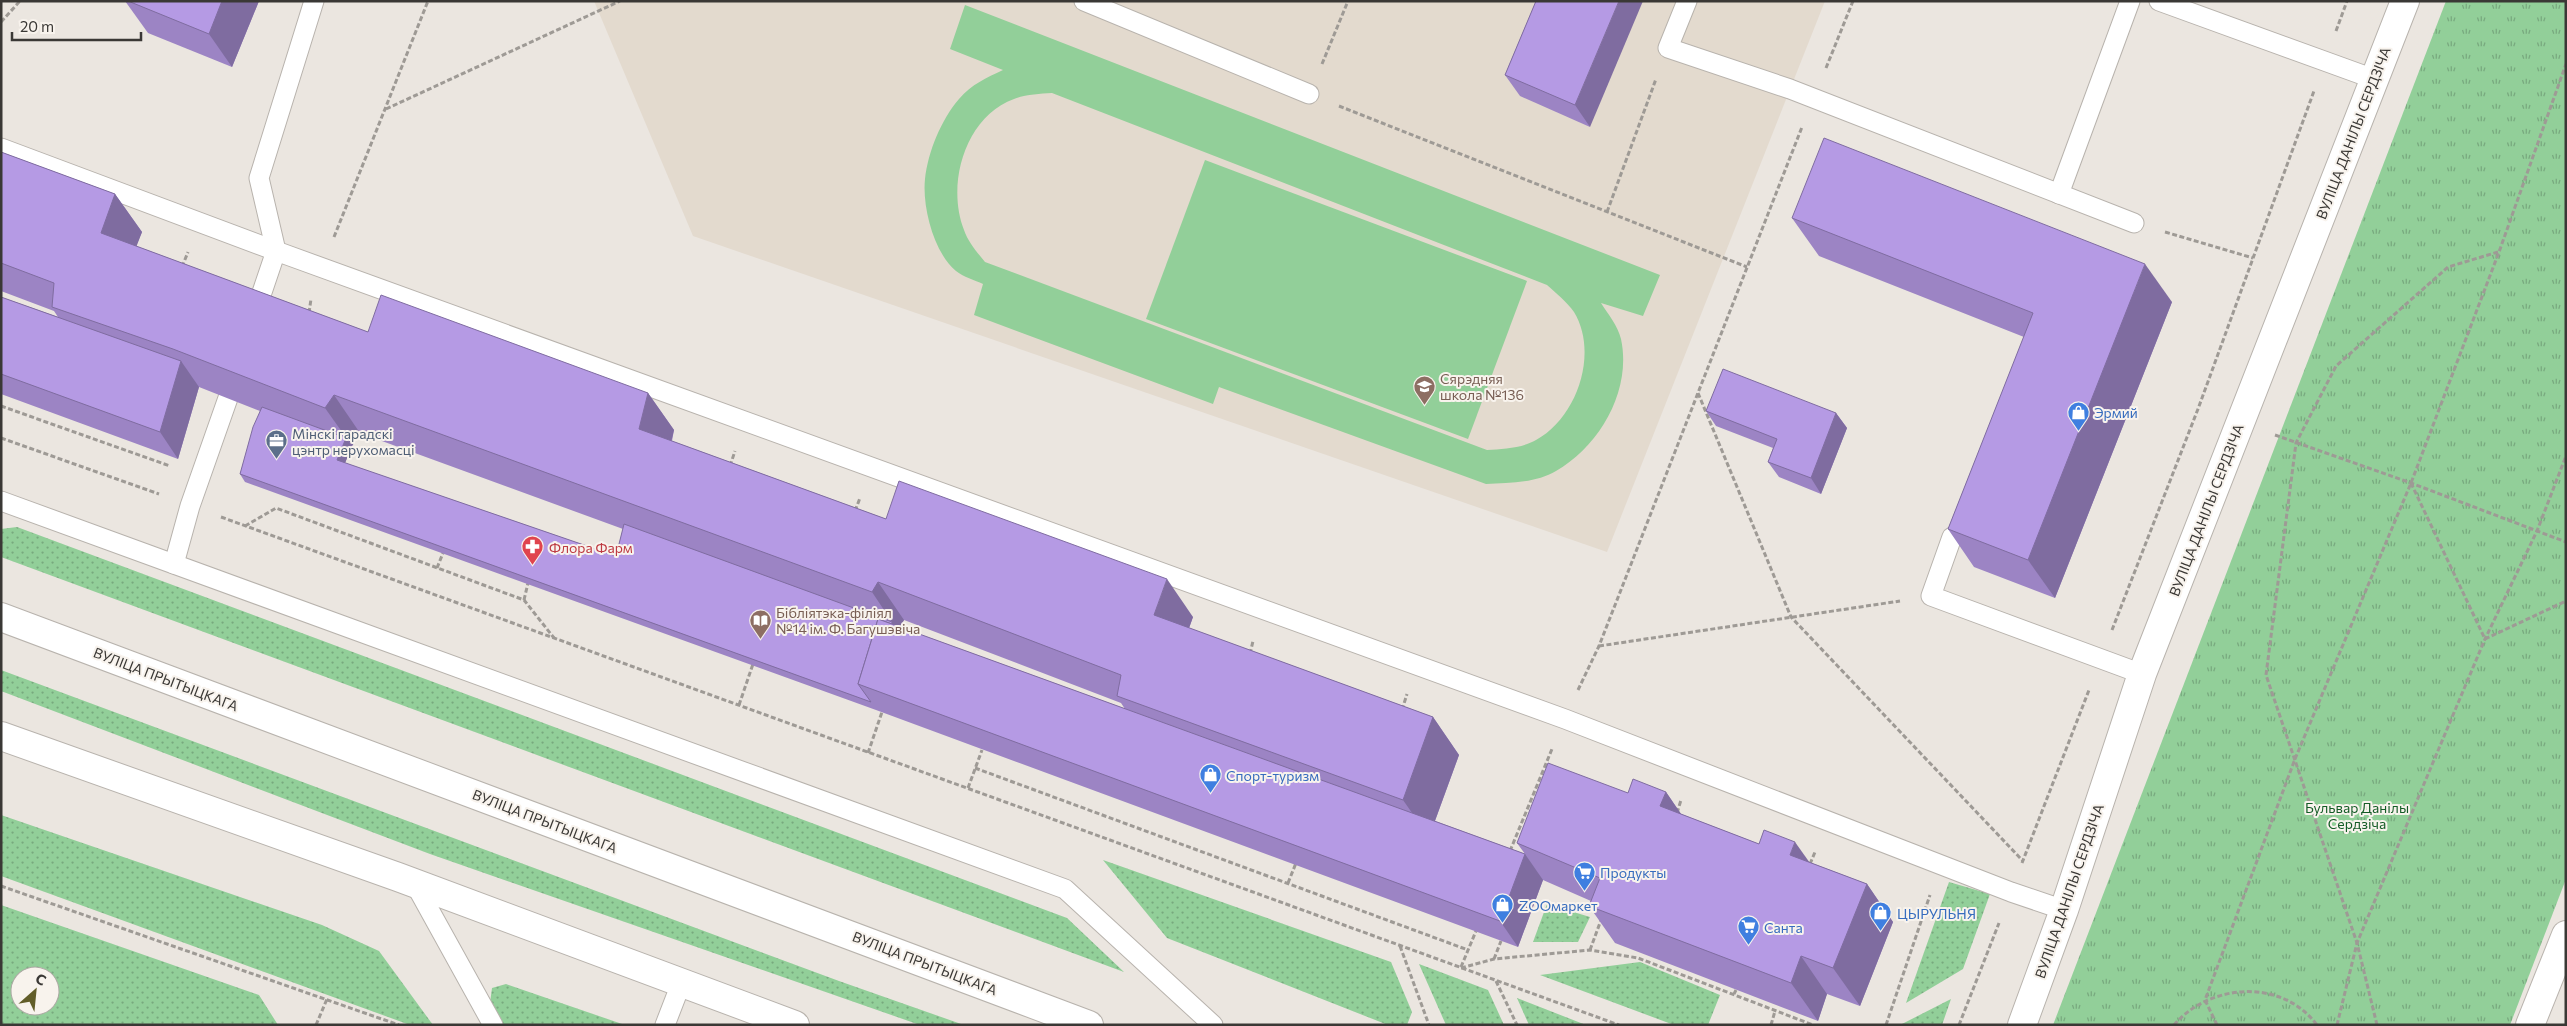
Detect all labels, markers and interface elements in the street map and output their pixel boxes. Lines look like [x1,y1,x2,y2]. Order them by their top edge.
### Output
scale bar [12,10,141,42]
text: 20 m [20,17,54,35]
street label: ВУЛІЦА ДАНІЛЫ СЕРДЗІЧА [2312,44,2394,222]
place label: Сярэдняя школа №136 [1440,370,1524,403]
school or university icon: Сярэдняя школа №136 [1412,374,1436,405]
shop icon: Эрмий [2066,400,2090,431]
place label: Эрмий [2094,404,2138,421]
street label: ВУЛІЦА ДАНІЛЫ СЕРДЗІЧА [2165,421,2247,599]
place label: Мінскі гарадскі цэнтр нерухомасці [292,425,415,458]
office icon: Мінскі гарадскі цэнтр нерухомасці [264,429,288,460]
pharmacy icon: Флора Фарм [521,535,545,566]
place label: Флора Фарм [549,539,633,556]
place label: Бібліятэка-філіял №14 ім. Ф. Багушэвіча [776,604,920,637]
library icon: Бібліятэка-філіял №14 ім. Ф. Багушэвіча [748,608,772,639]
street label: ВУЛІЦА ПРЫТЫЦКАГА [91,644,241,715]
shop icon: Спорт-туризм [1198,763,1222,794]
place label: Спорт-туризм [1226,767,1319,784]
street label: ВУЛІЦА ПРЫТЫЦКАГА [470,786,620,857]
park label: Бульвар Данілы Сердзіча [2305,799,2409,832]
street label: ВУЛІЦА ДАНІЛЫ СЕРДЗІЧА [2031,801,2107,980]
supermarket icon: Продукты [1572,860,1596,891]
place label: Продукты [1600,864,1666,881]
shop icon: ZOOмаркет [1491,893,1515,924]
place label: ZOOмаркет [1519,897,1598,914]
shop icon: ЦЫРУЛЬНЯ [1869,901,1893,932]
place label: ЦЫРУЛЬНЯ [1897,905,1976,922]
supermarket icon: Санта [1736,915,1760,946]
place label: Санта [1764,919,1803,936]
street label: ВУЛІЦА ПРЫТЫЦКАГА [850,928,1000,999]
north arrow [10,966,60,1016]
text: С [33,969,49,989]

